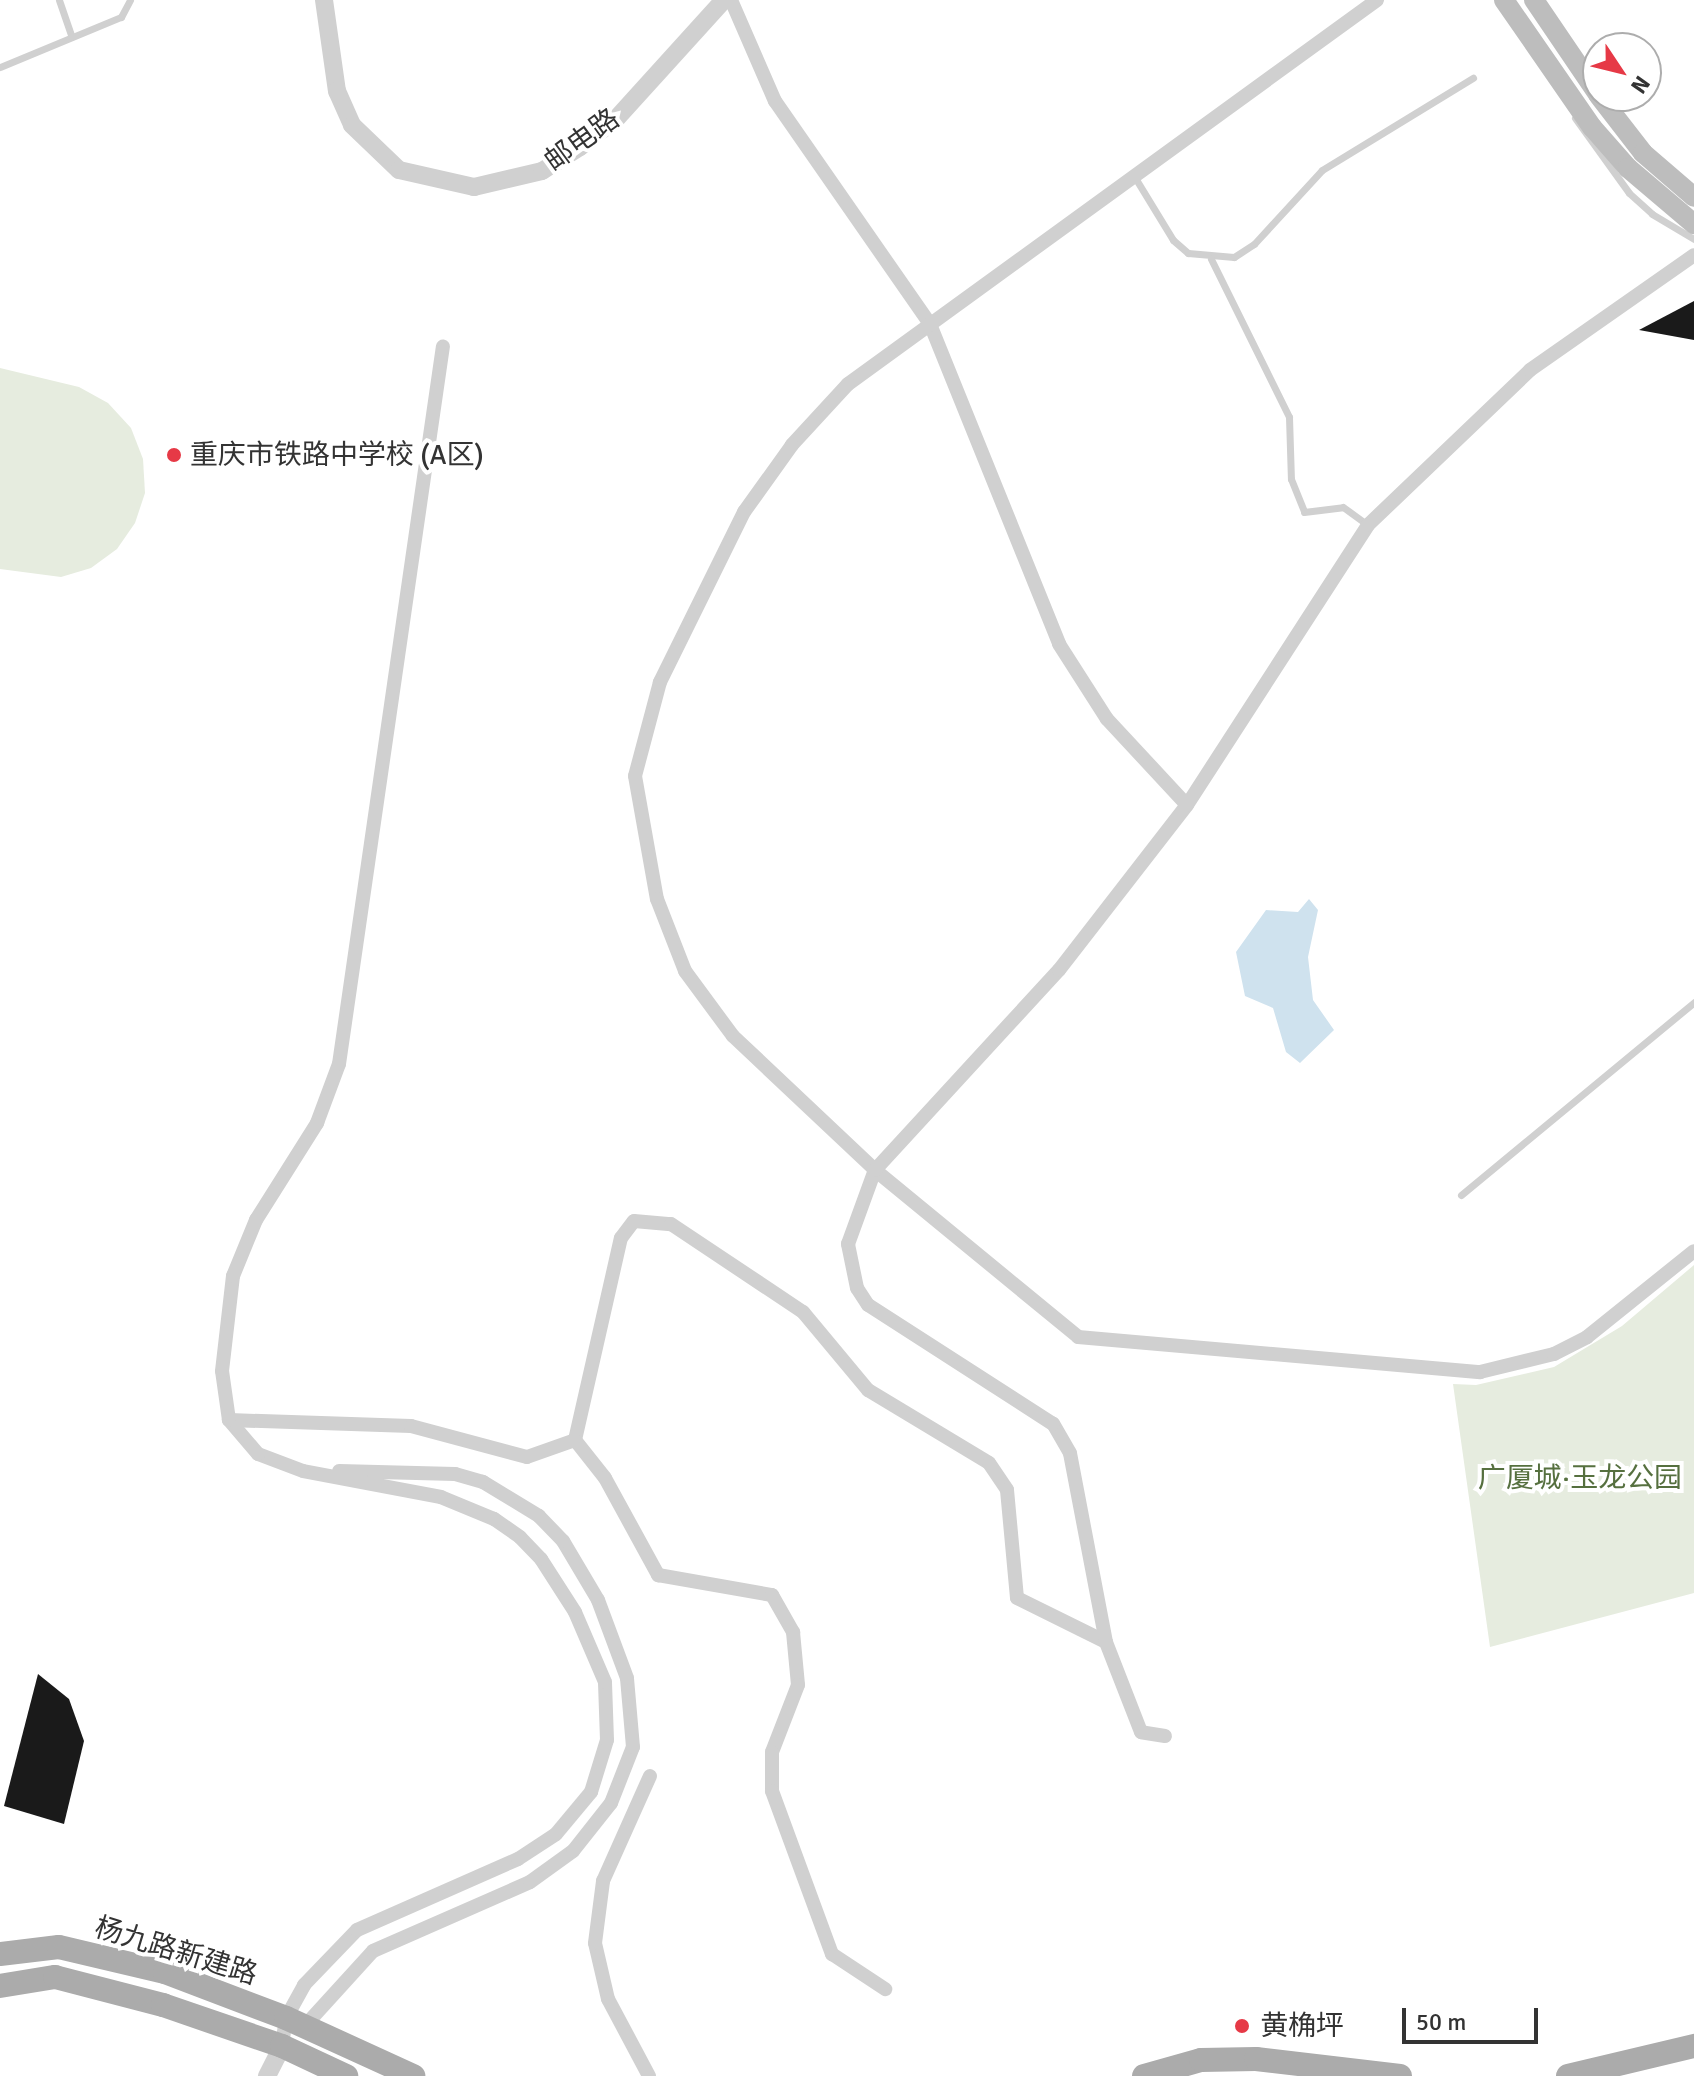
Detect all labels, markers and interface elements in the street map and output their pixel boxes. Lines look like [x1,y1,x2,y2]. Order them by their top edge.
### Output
north arrow [1582,32,1662,112]
text: N [1625,71,1656,99]
street label: 邮电路 [538,102,626,178]
place label: 重庆市铁路中学校 (A区) [190,438,484,472]
marker: 重庆市铁路中学校 (A区) [165,446,183,464]
park label: 广厦城·玉龙公园 [1478,1461,1682,1495]
street label: 杨九路新建路 [91,1910,261,1992]
scale bar [1406,1992,1542,2042]
text: 50 m [1416,2007,1466,2037]
place label: 黄桷坪 [1260,2009,1344,2043]
marker: 黄桷坪 [1231,2015,1253,2037]

